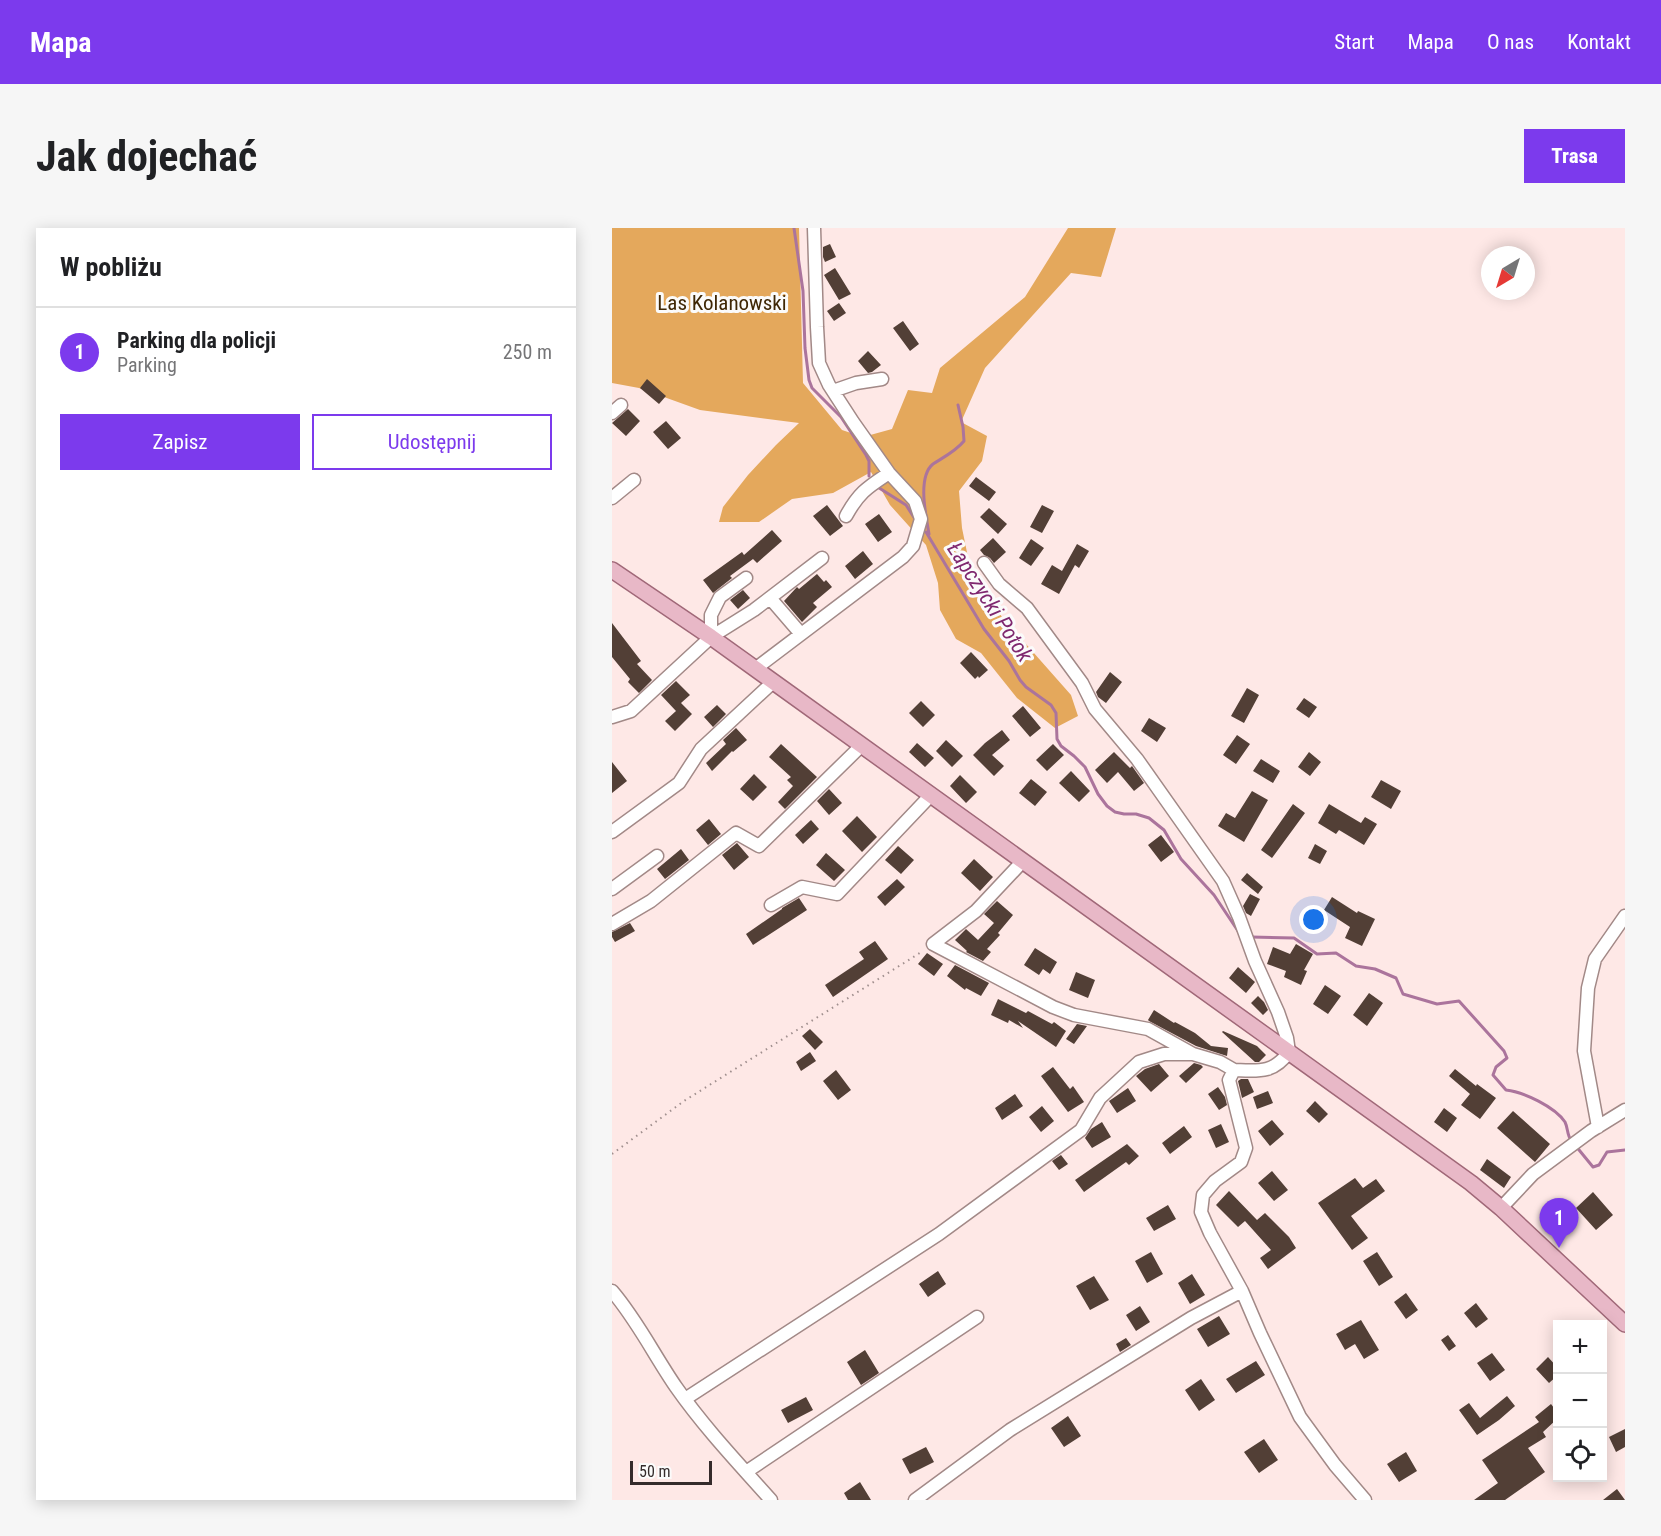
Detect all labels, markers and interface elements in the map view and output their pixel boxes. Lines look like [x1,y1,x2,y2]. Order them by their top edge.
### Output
text: Mapa [30,26,91,59]
text: Start [1334,30,1375,54]
text: Mapa [1408,30,1454,54]
text: O nas [1487,30,1534,54]
text: Kontakt [1567,30,1631,54]
button: Trasa [1524,129,1625,183]
text: Jak dojechać [36,132,257,181]
north arrow [1481,246,1535,300]
text: W pobliżu [60,252,162,282]
park label: Las Kolanowski [657,291,787,315]
text: Parking dla policji [117,328,276,353]
text: 1 [74,340,85,364]
text: 250 m [503,340,552,364]
text: Parking [117,353,177,377]
button: Zapisz [60,414,300,470]
button: Udostępnij [312,414,552,470]
water label: Łapczycki Potok [942,538,1038,667]
your location [1299,905,1328,934]
pin: 1 [1540,1198,1578,1248]
map controls [1553,1320,1607,1482]
button: + [1553,1320,1607,1374]
button: − [1553,1374,1607,1428]
button: locate [1553,1428,1607,1482]
scale bar [630,1458,712,1486]
text: 50 m [639,1462,671,1481]

